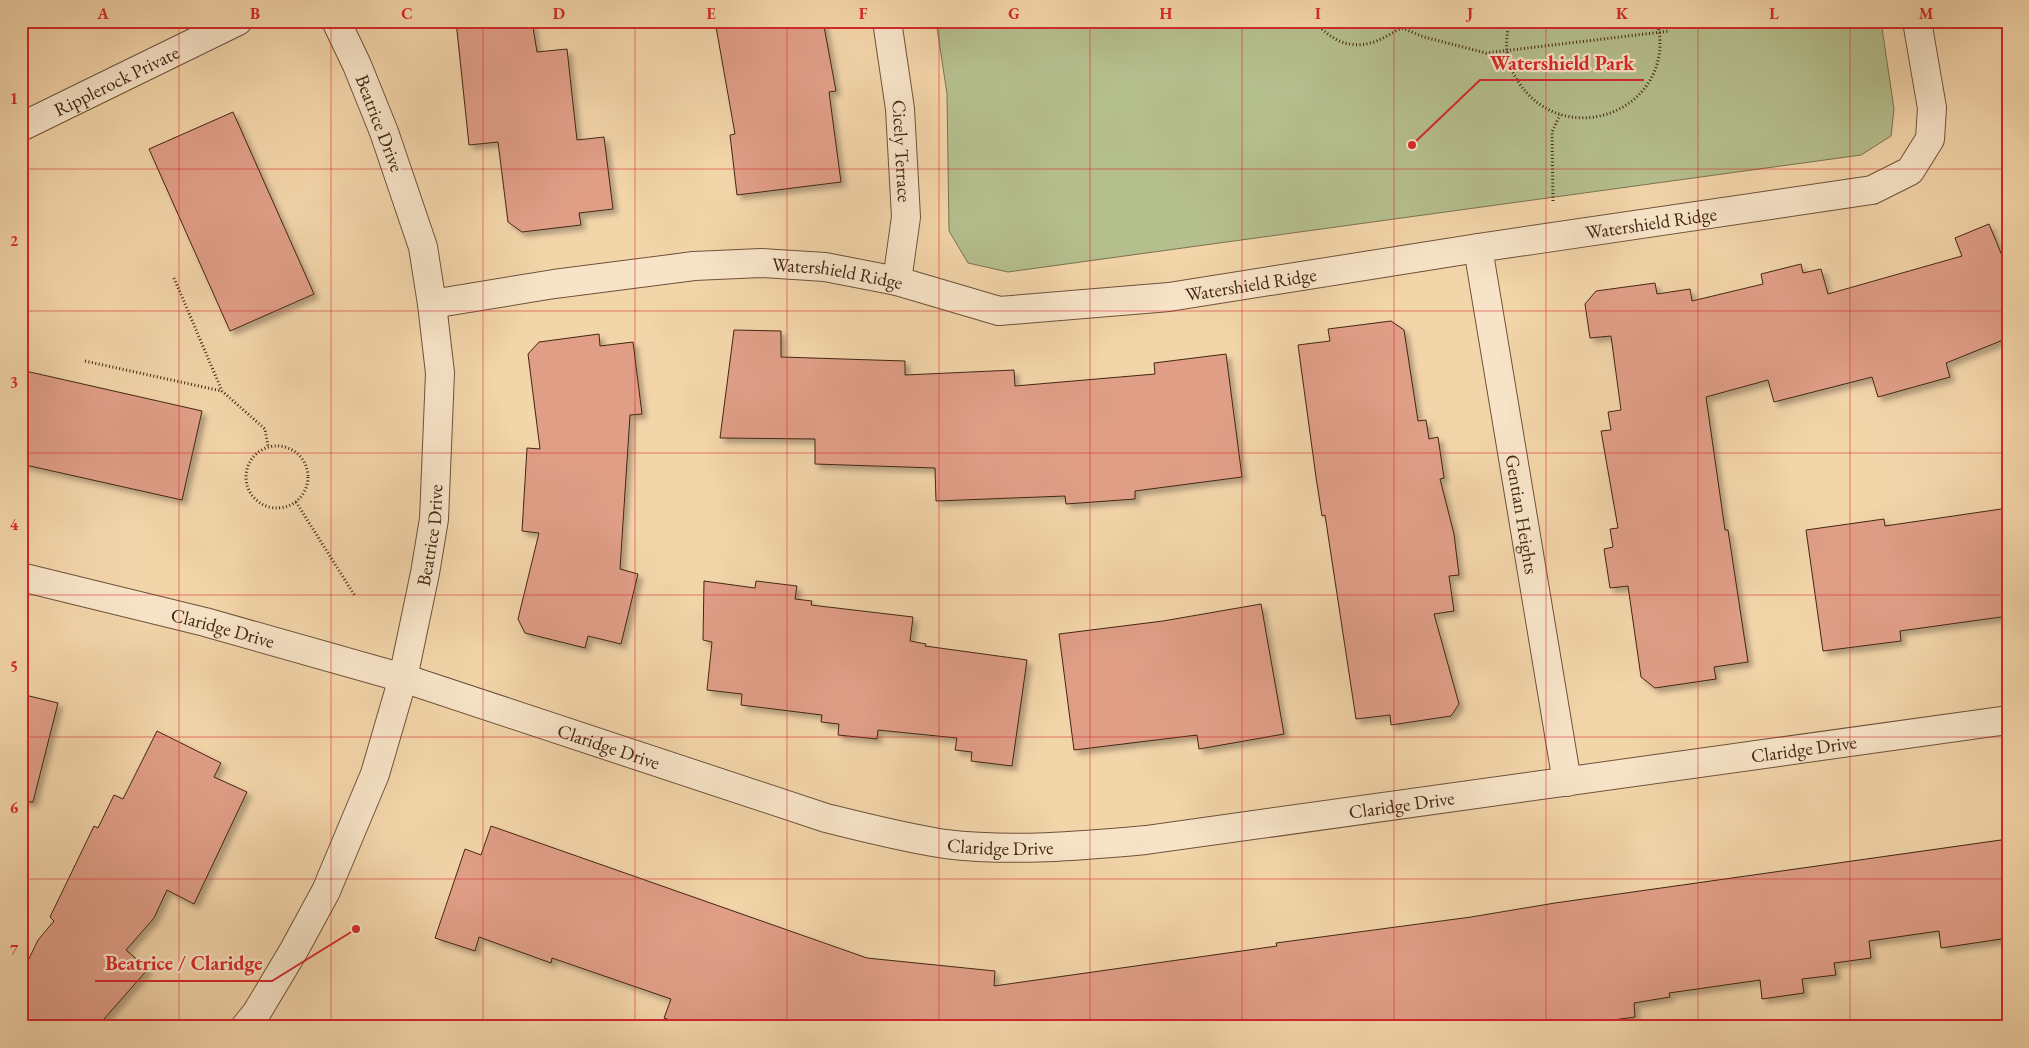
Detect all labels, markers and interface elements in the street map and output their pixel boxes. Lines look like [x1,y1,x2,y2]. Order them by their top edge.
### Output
text: A [96,3,109,24]
text: B [250,3,260,24]
text: C [401,3,413,24]
text: D [553,3,565,24]
text: E [706,3,716,24]
text: F [859,3,868,24]
text: G [1008,3,1020,24]
text: H [1160,3,1173,24]
text: I [1315,3,1321,24]
text: J [1465,3,1473,24]
text: K [1616,3,1629,24]
text: L [1769,3,1779,24]
text: M [1919,3,1934,24]
street label: Ripplerock Private [50,40,183,122]
callout: Watershield Park [1480,45,1644,80]
text: Watershield Park [1490,50,1635,76]
street label: Beatrice Drive [350,71,410,175]
text: 1 [10,88,18,109]
street label: Cicely Terrace [886,98,917,203]
street label: Watershield Ridge [1584,201,1718,245]
text: 2 [10,230,19,251]
street label: Watershield Ridge [771,252,906,295]
street label: Watershield Ridge [1183,262,1318,307]
text: 3 [10,372,18,393]
street label: Gentian Heights [1500,453,1544,576]
street label: Beatrice Drive [411,484,448,588]
text: 4 [10,514,19,535]
street label: Claridge Drive [168,602,277,654]
text: 5 [10,656,18,677]
street label: Claridge Drive [554,718,663,775]
street label: Claridge Drive [1749,729,1858,769]
street label: Claridge Drive [1347,785,1456,825]
text: 6 [10,797,19,818]
street label: Claridge Drive [946,832,1054,861]
text: 7 [10,939,19,960]
callout: Beatrice / Claridge [95,946,272,981]
text: Beatrice / Claridge [105,950,263,976]

